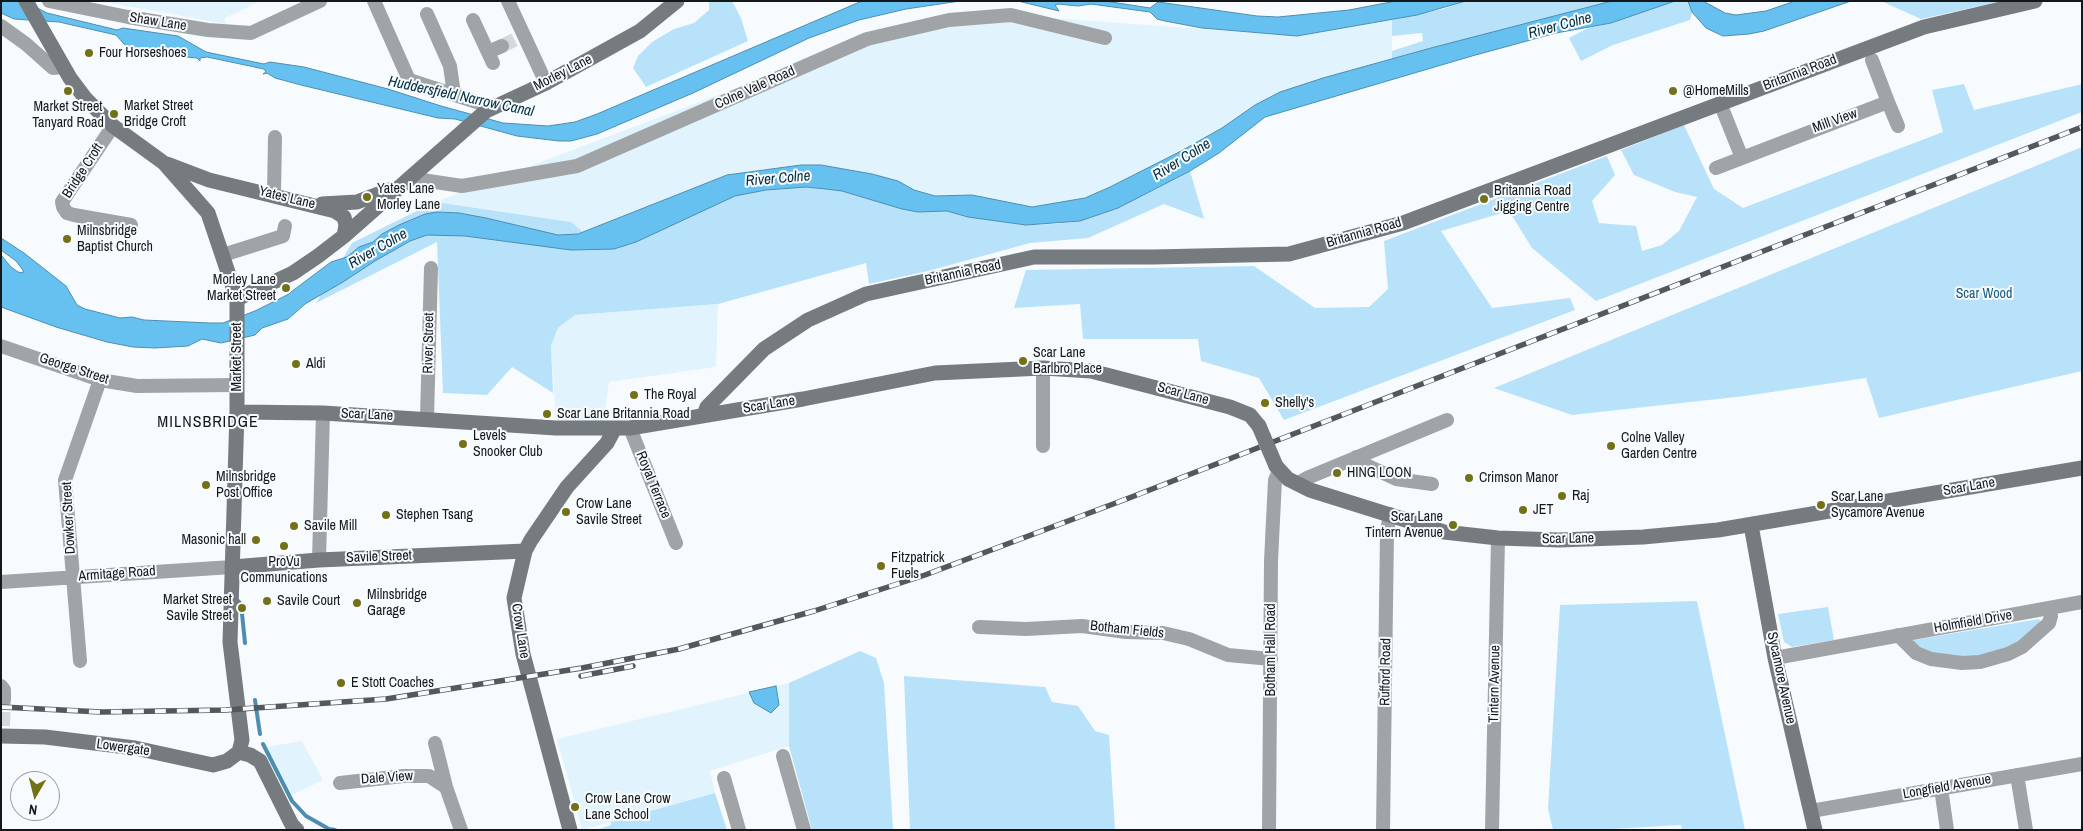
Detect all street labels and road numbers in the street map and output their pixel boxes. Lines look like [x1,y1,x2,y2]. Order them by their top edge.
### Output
street label: Shaw Lane [128,9,188,35]
street label: Morley Lane [531,51,595,95]
street label: Britannia Road [1761,51,1839,95]
street label: Colne Vale Road [712,63,798,113]
street label: Mill View [1810,105,1860,137]
street label: Bridge Croft [59,140,107,202]
street label: Yates Lane [257,183,317,213]
street label: Britannia Road [1325,214,1403,252]
street label: Britannia Road [923,257,1003,289]
street label: River Street [420,312,438,374]
street label: Market Street [229,323,245,391]
street label: George Street [37,350,111,388]
street label: Scar Lane [1156,379,1210,409]
street label: Scar Lane [742,393,796,417]
street label: Scar Lane [340,405,394,425]
street label: Royal Terrace [632,449,674,521]
street label: Scar Lane [1942,474,1996,500]
street label: Dowker Street [59,481,79,555]
street label: Scar Lane [1542,530,1594,548]
street label: Savile Street [346,547,412,567]
street label: Armitage Road [78,563,156,585]
street label: Crow Lane [507,602,533,660]
street label: Botham Hall Road [1263,603,1279,697]
street label: Holmfield Drive [1933,607,2013,637]
street label: Botham Fields [1089,618,1165,642]
street label: Sycamore Avenue [1763,630,1799,726]
street label: Rufford Road [1377,638,1395,706]
street label: Tintern Avenue [1486,645,1504,723]
street label: Lowergate [95,736,151,760]
street label: Dale View [360,768,414,788]
street label: Longfield Avenue [1902,771,1992,803]

